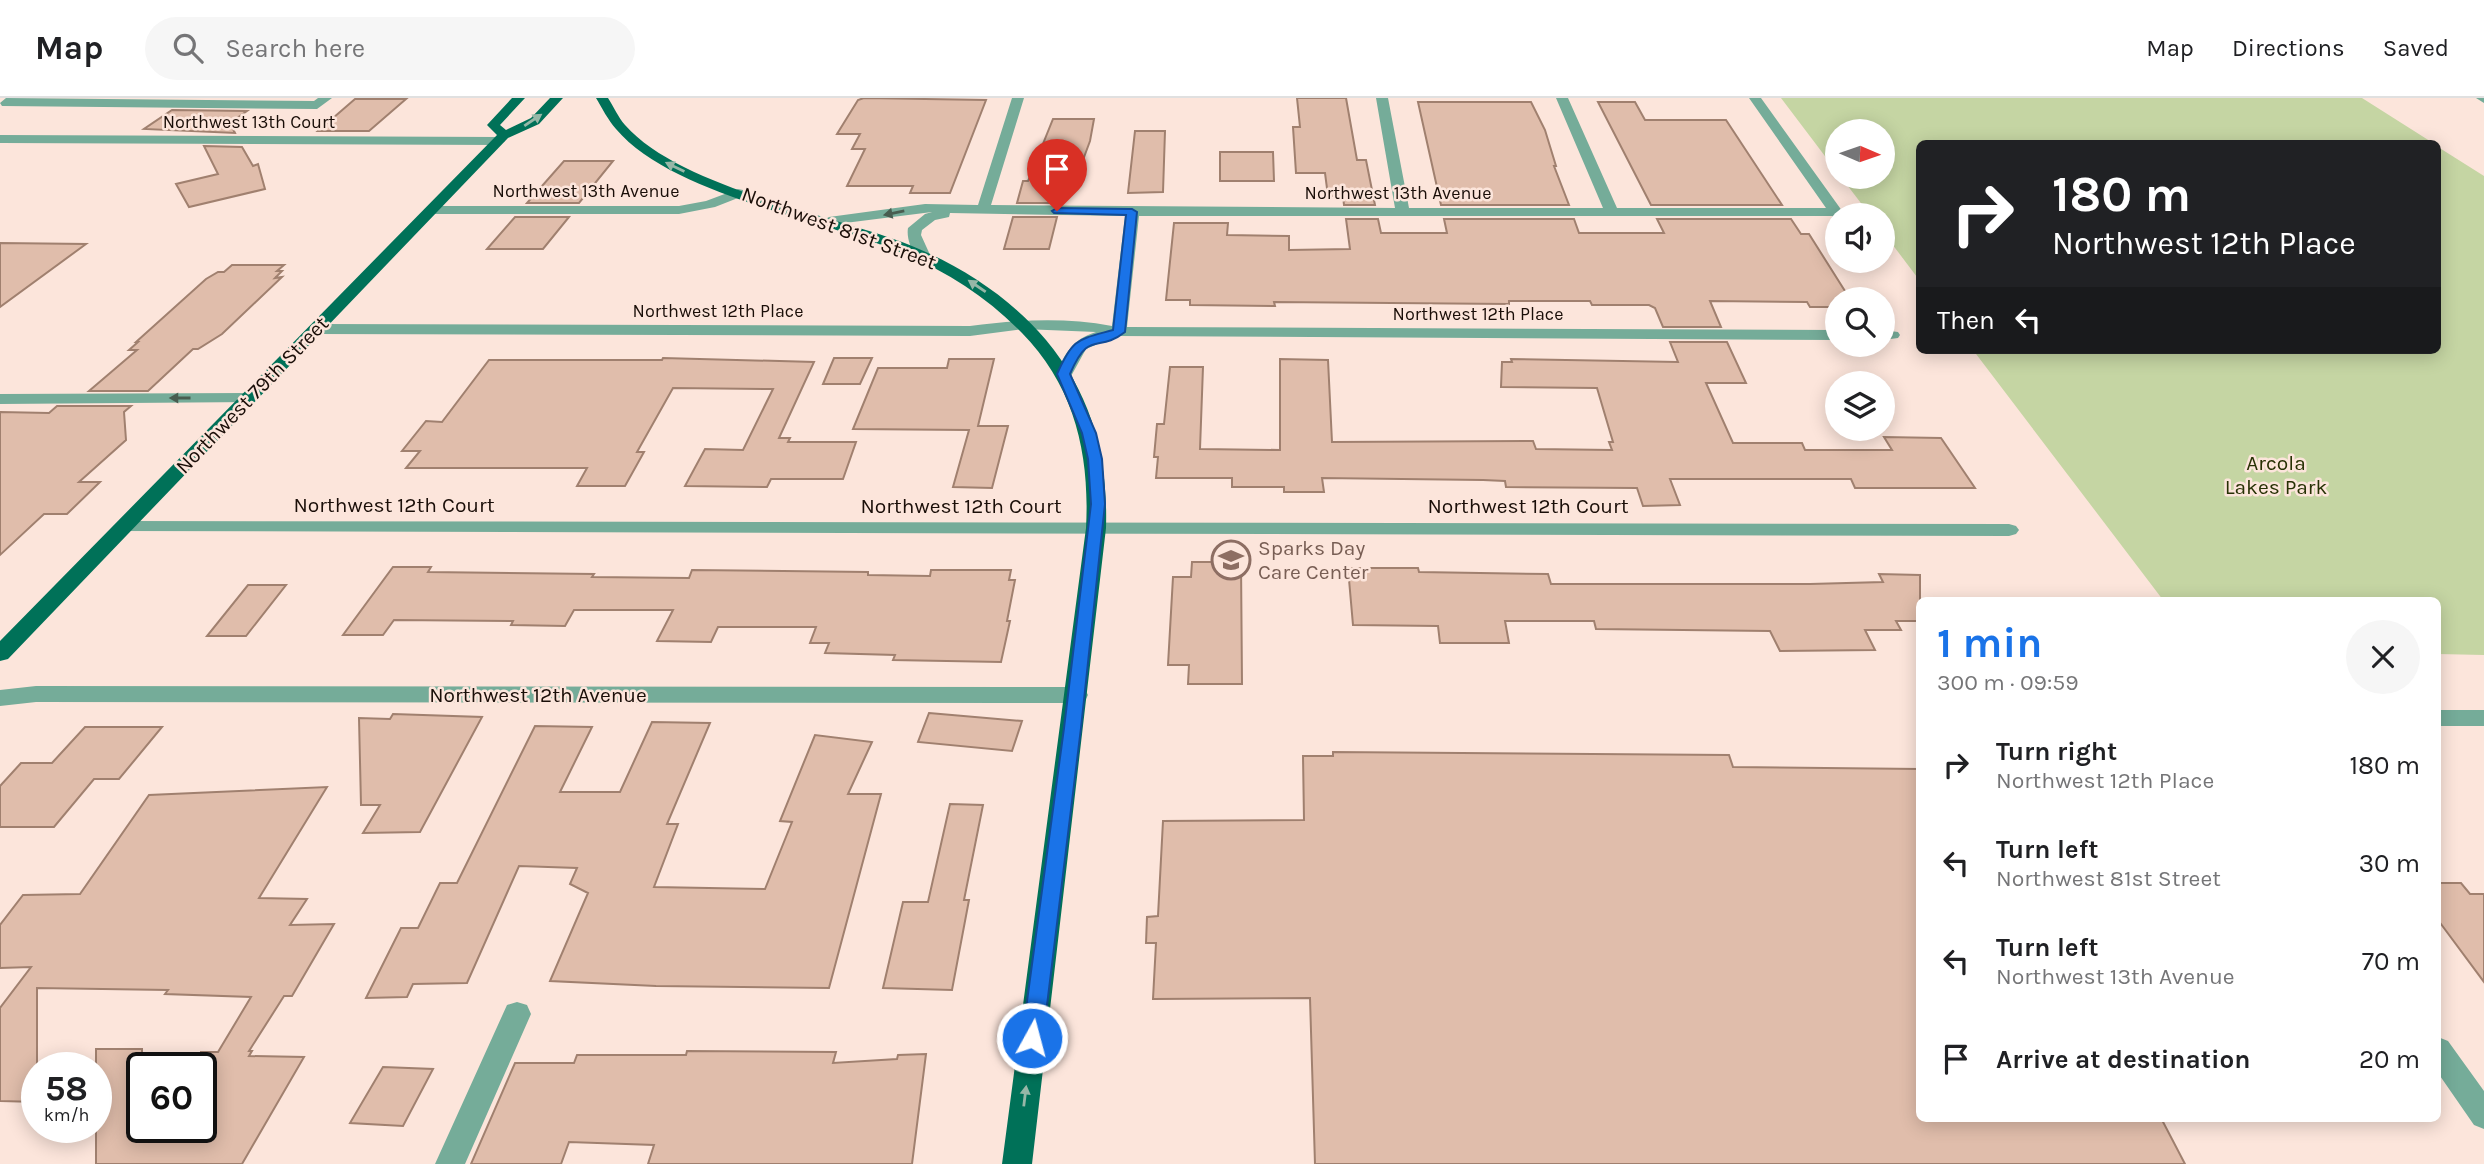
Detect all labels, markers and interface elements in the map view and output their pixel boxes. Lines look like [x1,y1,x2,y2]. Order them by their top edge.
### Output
search box [145,17,635,80]
text: Map [35,29,103,67]
icon: search [169,29,207,67]
text: Search here [225,33,365,64]
text: Map [2146,34,2194,62]
text: Directions [2232,34,2345,62]
text: Saved [2383,34,2449,62]
street label: Northwest 13th Court [163,111,336,133]
one-way arrow [524,113,542,127]
north arrow [1825,119,1895,189]
map controls [1825,119,1895,441]
pin [1027,139,1087,211]
icon: arrive [1038,150,1076,188]
one-way arrow [665,161,685,172]
text: 180 m [2052,166,2191,223]
icon: right [1937,168,2028,259]
street label: Northwest 13th Avenue [493,180,679,202]
street label: Northwest 81st Street [738,182,940,274]
street label: Northwest 13th Avenue [1305,182,1491,204]
button: sound [1825,203,1895,273]
one-way arrow [883,208,905,219]
text: Northwest 12th Place [2052,225,2356,262]
one-way arrow [967,279,987,292]
button: search [1825,287,1895,357]
street label: Northwest 12th Place [633,300,803,322]
icon: left [2009,301,2047,339]
street label: Northwest 12th Place [1393,303,1563,325]
text: Then [1937,305,1995,336]
street label: Northwest 79th Street [171,311,333,479]
button: layers [1825,371,1895,441]
one-way arrow [169,393,191,404]
park label: Arcola Lakes Park [2225,451,2327,499]
street label: Northwest 12th Court [293,493,495,517]
street label: Northwest 12th Court [860,494,1062,518]
street label: Northwest 12th Court [1427,494,1629,518]
place label: Sparks Day Care Center [1258,536,1369,584]
school or university icon: Sparks Day Care Center [1210,539,1252,581]
text: 1 min [1937,618,2042,668]
button: close [2346,620,2420,694]
text: 300 m · 09:59 [1937,669,2079,696]
street label: Northwest 12th Avenue [429,683,647,707]
text: Turn right [1996,736,2117,767]
icon: right [1937,746,1975,784]
text: 180 m [2350,750,2420,781]
text: Northwest 12th Place [1996,767,2214,794]
text: Turn left [1996,834,2098,865]
icon: left [1937,844,1975,882]
text: 30 m [2359,848,2420,879]
text: Northwest 81st Street [1996,865,2221,892]
text: Turn left [1996,932,2098,963]
icon: left [1937,942,1975,980]
text: 70 m [2362,946,2420,977]
text: Northwest 13th Avenue [1996,963,2235,990]
position arrow [995,1001,1069,1075]
icon: arrive [1937,1040,1975,1078]
text: Arrive at destination [1996,1044,2250,1075]
text: 20 m [2359,1044,2420,1075]
speed limit sign: 60 [126,1052,217,1143]
text: 58 [45,1068,88,1109]
one-way arrow [1020,1085,1031,1107]
text: km/h [44,1104,89,1126]

